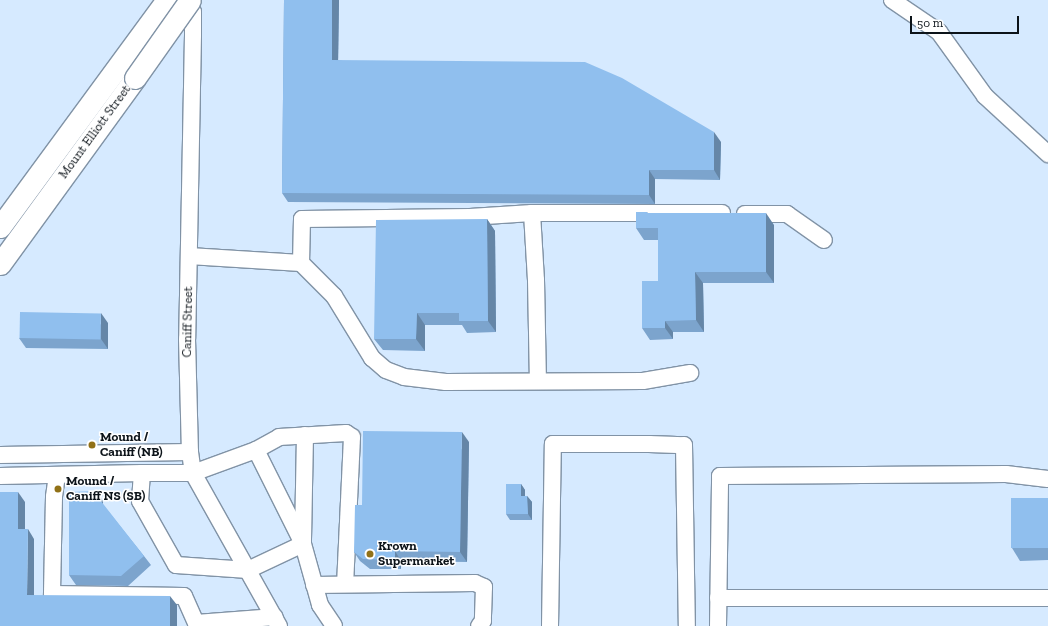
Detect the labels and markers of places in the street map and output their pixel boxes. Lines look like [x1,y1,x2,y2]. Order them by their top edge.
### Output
place label: Mound / Caniff (NB) [100,430,162,461]
marker: Mound / Caniff (NB) [87,440,97,450]
place label: Mound / Caniff NS (SB) [66,474,145,505]
marker: Mound / Caniff NS (SB) [53,484,63,494]
place label: Krown Supermarket [378,539,454,570]
marker: Krown Supermarket [365,549,375,559]

